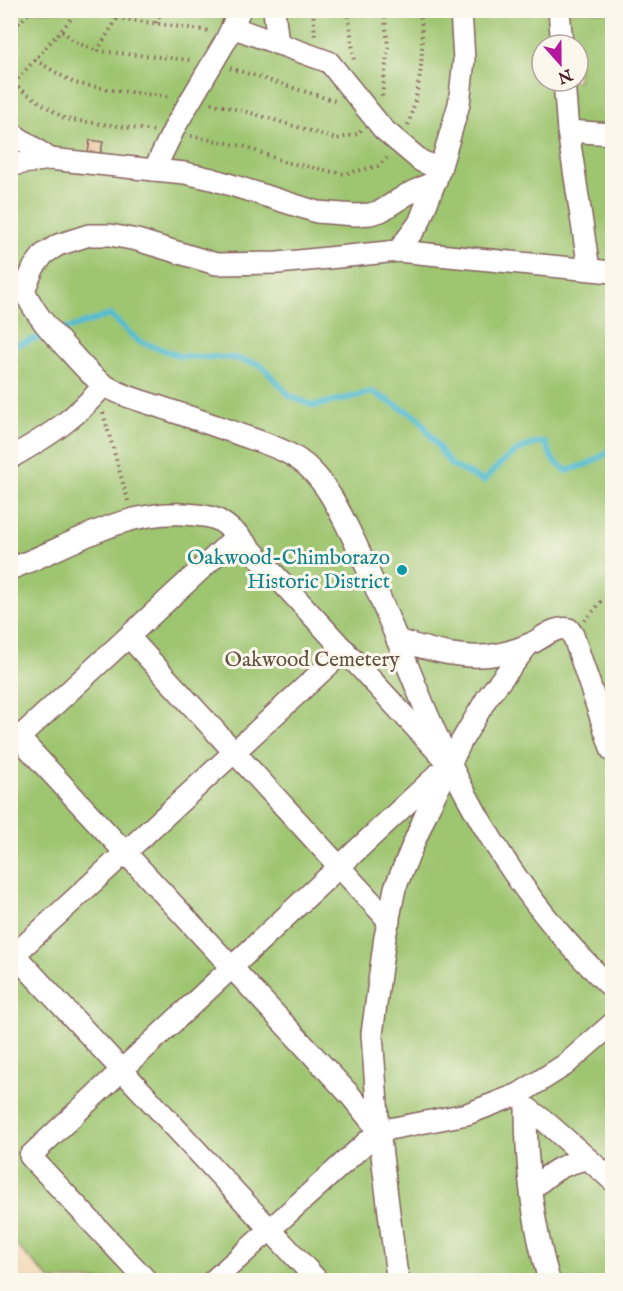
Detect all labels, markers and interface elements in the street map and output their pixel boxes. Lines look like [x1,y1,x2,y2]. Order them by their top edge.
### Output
north arrow [530,33,590,93]
text: N [554,63,576,87]
place label: Oakwood-Chimborazo Historic District [187,545,390,596]
marker: Oakwood-Chimborazo Historic District [395,563,409,577]
park label: Oakwood Cemetery [225,647,400,674]

